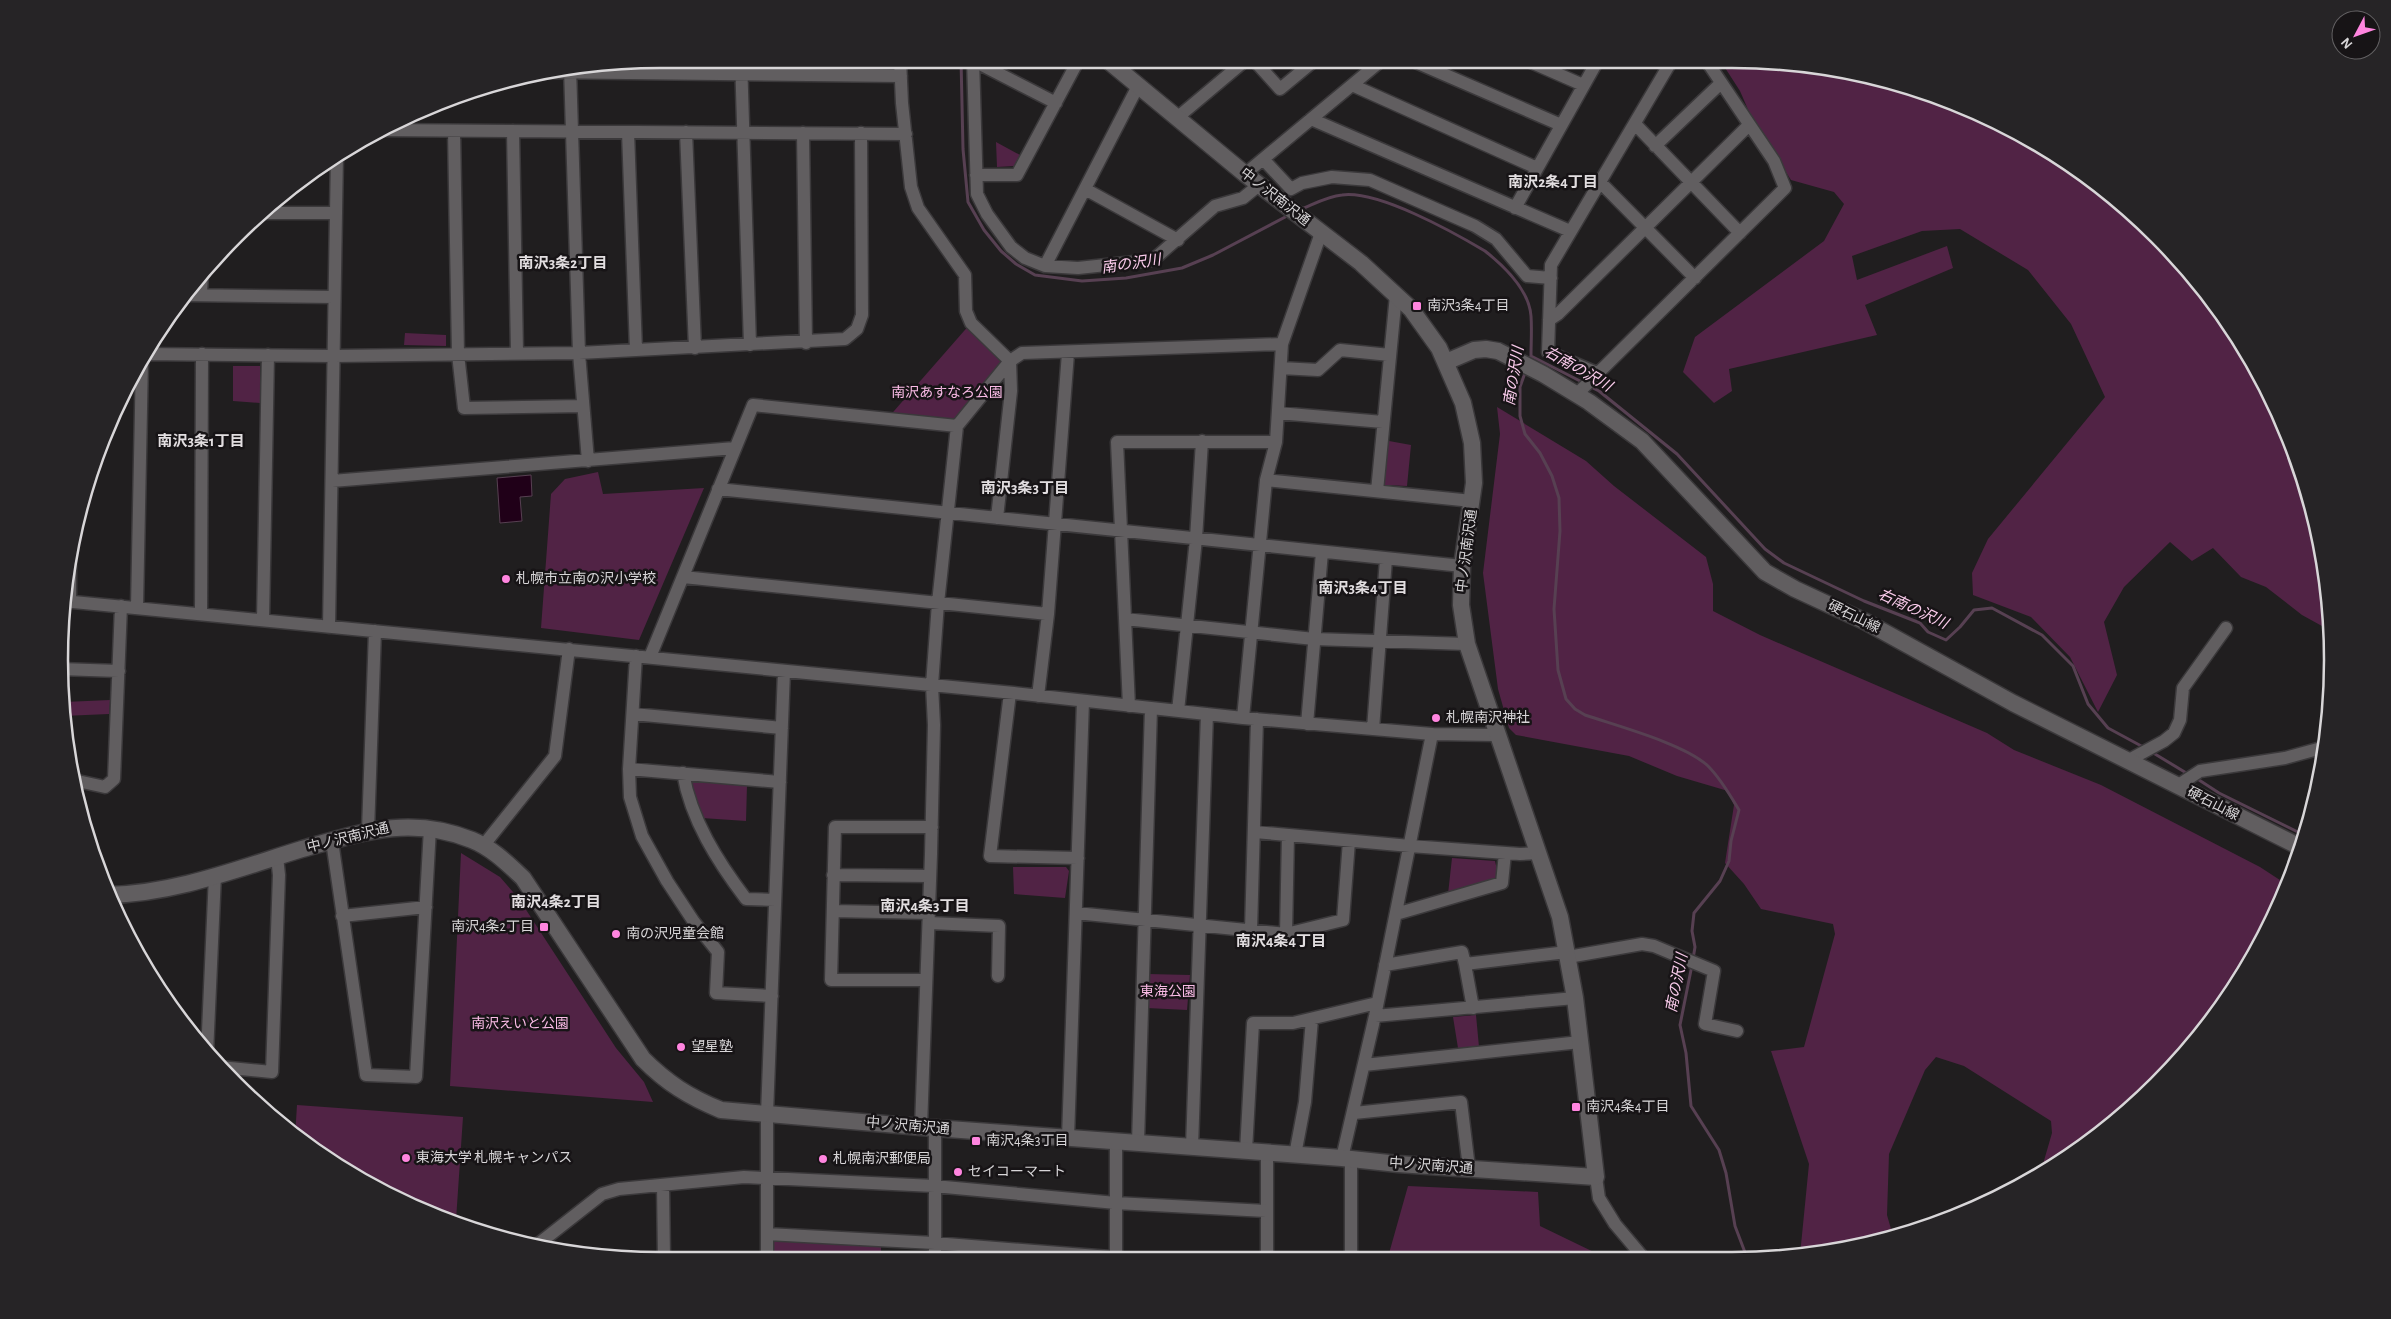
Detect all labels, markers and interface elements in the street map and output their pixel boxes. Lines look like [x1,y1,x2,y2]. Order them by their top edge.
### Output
north arrow [2331,10,2381,60]
text: N [2338,35,2355,51]
street label: 中ノ沢南沢通 [1238,165,1313,228]
district label: 南沢2条4丁目 [1508,174,1598,190]
water label: 南の沢川 [1100,251,1164,276]
district label: 南沢3条2丁目 [519,255,607,271]
place label: 南沢3条4丁目 [1427,298,1510,313]
marker: 南沢3条4丁目 [1411,300,1423,312]
water label: 南の沢川 [1501,343,1526,407]
water label: 右南の沢川 [1542,343,1616,395]
park label: 南沢あすなろ公園 [891,385,1003,400]
district label: 南沢3条1丁目 [158,433,244,449]
district label: 南沢3条3丁目 [981,480,1069,496]
street label: 中ノ沢南沢通 [1454,508,1479,594]
place label: 札幌市立南の沢小学校 [516,571,656,586]
marker: 札幌市立南の沢小学校 [500,573,512,585]
district label: 南沢3条4丁目 [1318,580,1408,596]
water label: 右南の沢川 [1876,585,1952,632]
street label: 硬石山線 [1826,598,1883,636]
place label: 札幌南沢神社 [1446,710,1530,725]
marker: 札幌南沢神社 [1430,712,1442,724]
street label: 硬石山線 [2185,784,2242,823]
street label: 中ノ沢南沢通 [305,820,390,855]
district label: 南沢4条2丁目 [511,894,601,910]
district label: 南沢4条3丁目 [880,898,970,914]
place label: 南沢4条2丁目 [451,919,534,934]
marker: 南沢4条2丁目 [538,921,550,933]
place label: 南の沢児童会館 [626,926,724,941]
marker: 南の沢児童会館 [610,928,622,940]
district label: 南沢4条4丁目 [1236,933,1326,949]
water label: 南の沢川 [1663,950,1690,1014]
park label: 東海公園 [1140,984,1196,999]
park label: 南沢えいと公園 [471,1016,569,1031]
place label: 望星塾 [691,1039,733,1054]
marker: 望星塾 [675,1041,687,1053]
place label: 南沢4条4丁目 [1586,1099,1669,1114]
marker: 南沢4条4丁目 [1570,1101,1582,1113]
street label: 中ノ沢南沢通 [866,1114,951,1137]
place label: 南沢4条3丁目 [986,1133,1069,1148]
marker: 南沢4条3丁目 [970,1135,982,1147]
place label: 東海大学 札幌キャンパス [416,1150,572,1165]
place label: 札幌南沢郵便局 [833,1151,931,1166]
marker: 東海大学 札幌キャンパス [400,1152,412,1164]
marker: 札幌南沢郵便局 [817,1153,829,1165]
street label: 中ノ沢南沢通 [1389,1155,1473,1176]
place label: セイコーマート [968,1165,1066,1179]
marker: セイコーマート [952,1166,964,1178]

